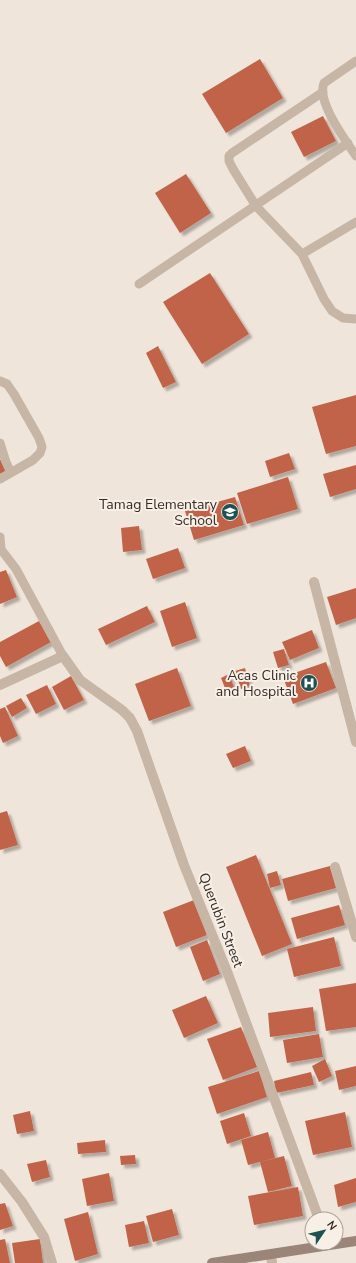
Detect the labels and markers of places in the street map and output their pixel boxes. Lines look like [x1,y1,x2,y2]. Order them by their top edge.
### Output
place label: Tamag Elementary School [99,495,218,530]
school or university icon: Tamag Elementary School [220,502,240,522]
place label: Acas Clinic and Hospital [216,666,297,701]
hospital icon: Acas Clinic and Hospital [299,673,319,693]

